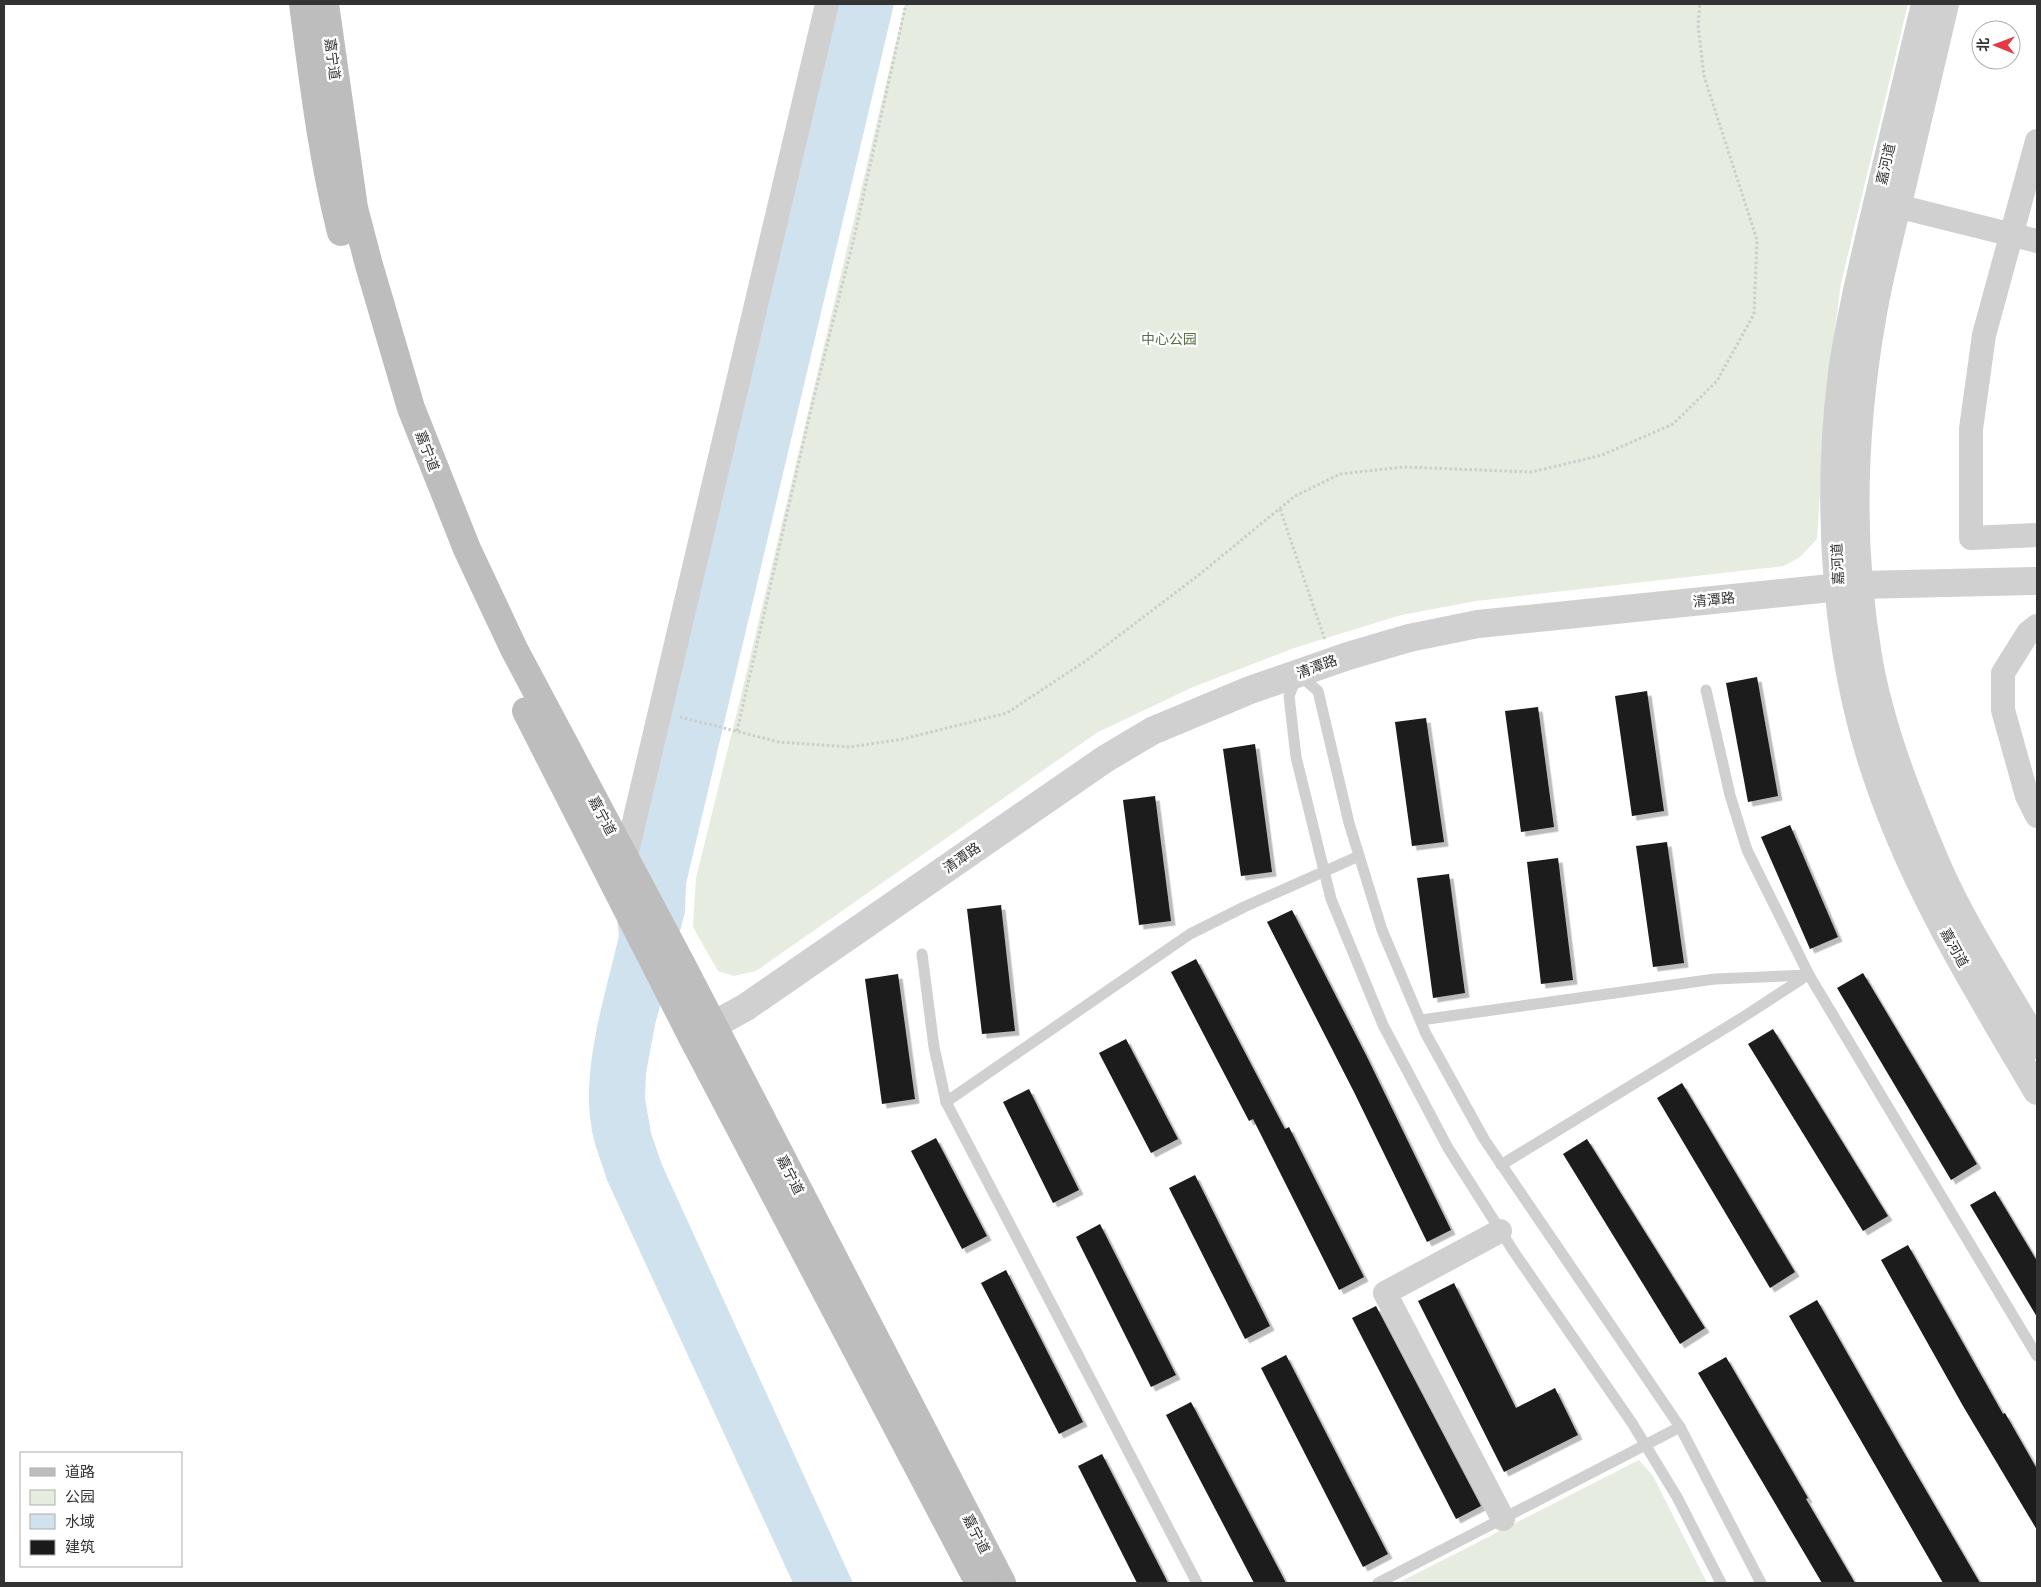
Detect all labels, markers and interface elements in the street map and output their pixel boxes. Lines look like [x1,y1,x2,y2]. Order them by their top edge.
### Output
north arrow [1971,20,2021,70]
street label: 嘉宁道 [321,37,343,81]
text: 北 [1975,38,1992,52]
street label: 嘉河道 [1873,142,1899,186]
park label: 中心公园 [1141,331,1197,348]
street label: 嘉宁道 [412,428,442,474]
street label: 嘉河道 [1828,543,1848,585]
street label: 清潭路 [1692,589,1736,611]
street label: 清潭路 [1294,652,1340,682]
street label: 嘉宁道 [585,793,619,839]
street label: 清潭路 [940,839,984,877]
street label: 嘉河道 [1936,926,1972,970]
street label: 嘉宁道 [773,1152,807,1198]
legend [20,1452,182,1567]
text: 道路 [65,1463,95,1481]
text: 公园 [65,1488,95,1506]
street label: 嘉宁道 [959,1511,993,1557]
text: 水域 [65,1513,95,1531]
text: 建筑 [65,1538,95,1556]

